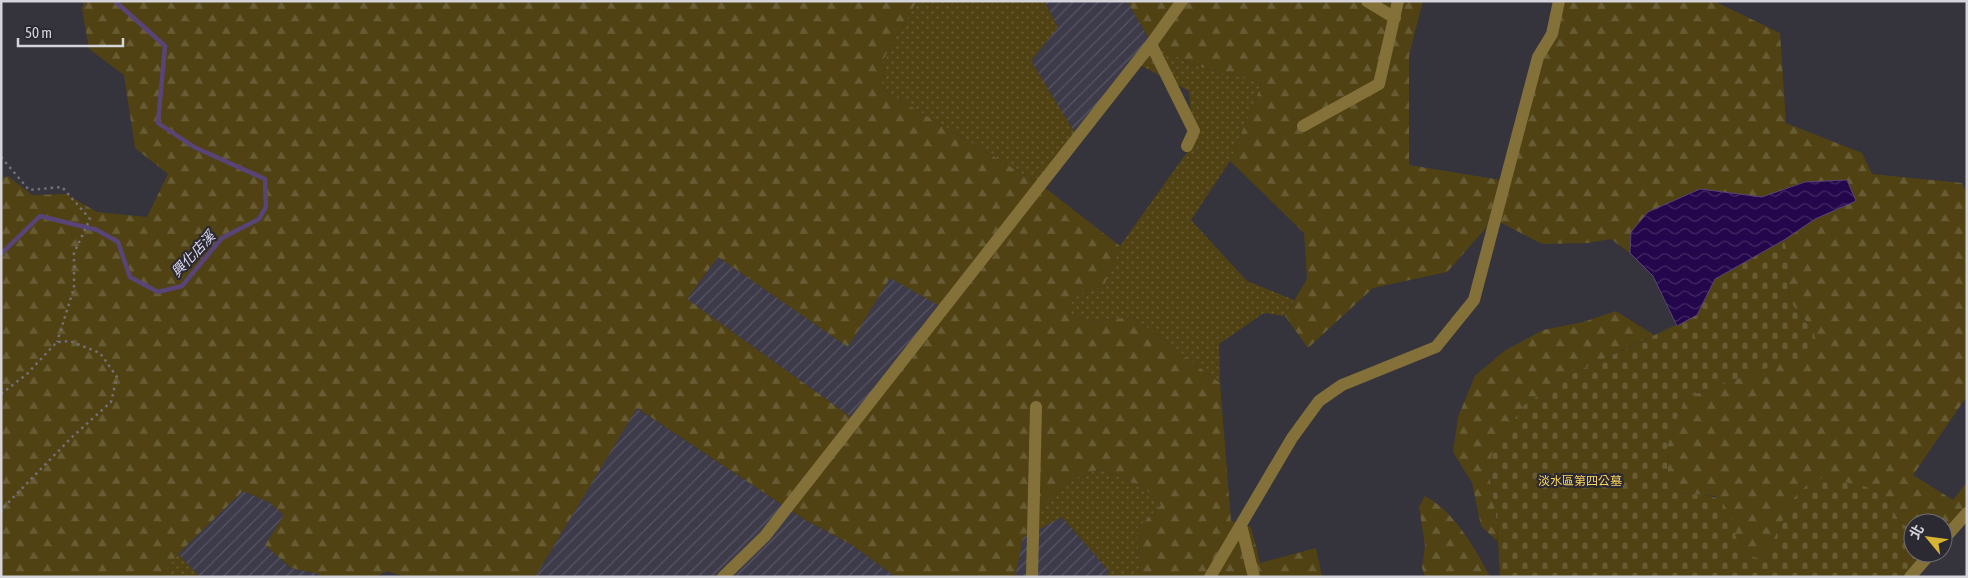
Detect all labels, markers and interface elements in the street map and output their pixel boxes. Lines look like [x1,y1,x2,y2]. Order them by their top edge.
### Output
scale bar [18,15,122,47]
text: 50 m [25,24,52,41]
water label: 興化店溪 [168,227,219,280]
park label: 淡水區第四公墓 [1538,474,1622,488]
north arrow [1903,513,1953,563]
text: 北 [1906,522,1927,542]

